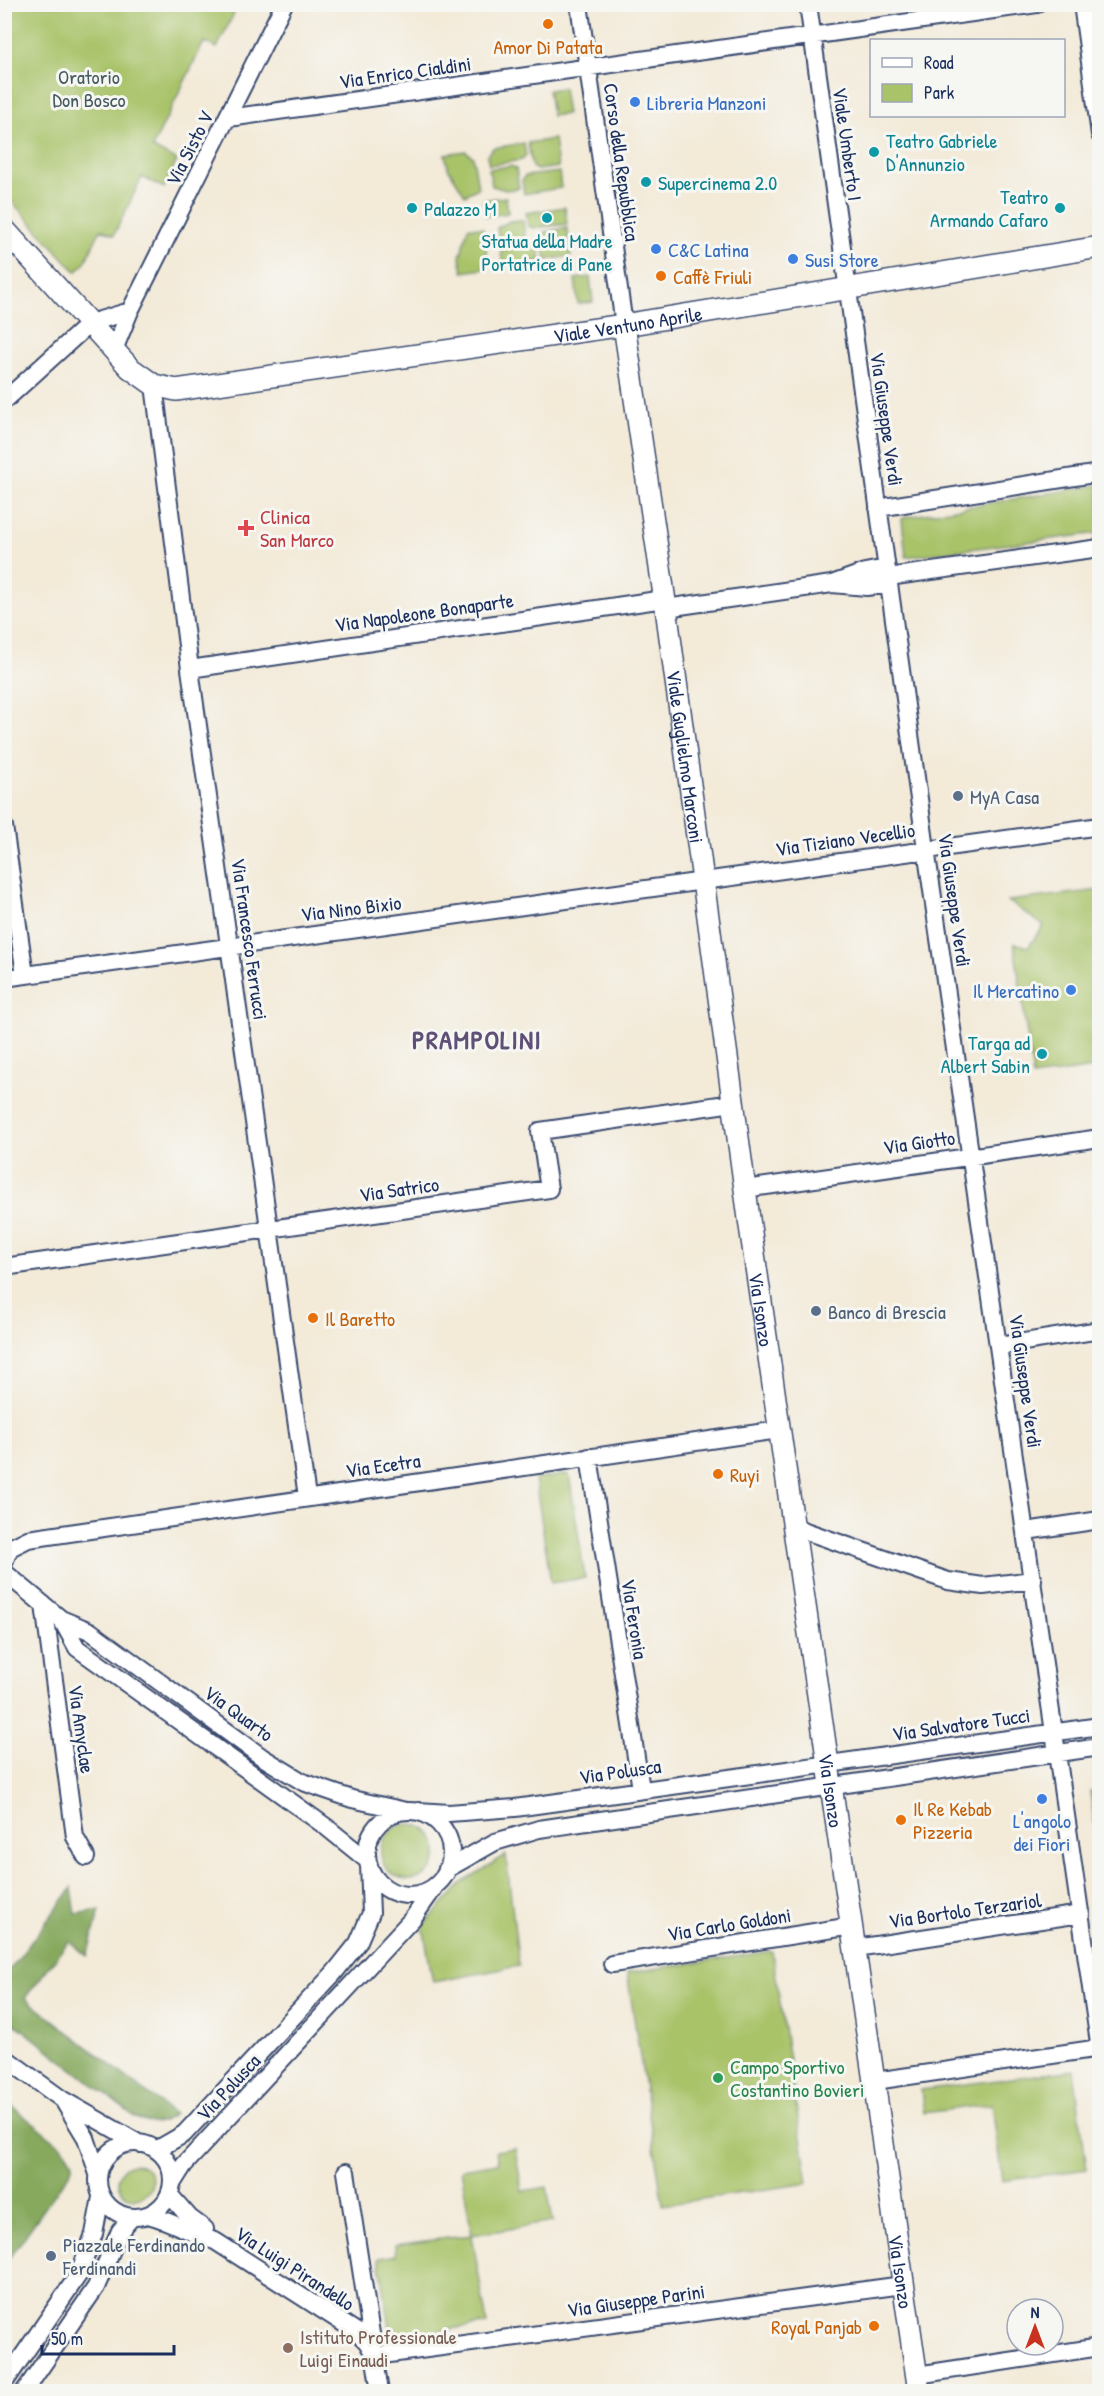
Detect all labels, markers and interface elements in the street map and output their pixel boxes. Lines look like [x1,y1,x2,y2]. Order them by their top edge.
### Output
marker: Amor Di Patata [541,17,555,31]
place label: Amor Di Patata [493,33,603,60]
legend [870,39,1065,117]
street label: Via Enrico Cialdini [337,49,473,95]
text: Road [924,50,954,75]
park label: Oratorio Don Bosco [53,63,125,113]
text: Park [924,80,955,105]
street label: Corso della Repubblica [598,81,646,243]
street label: Viale Umberto I [827,86,869,202]
place label: Libreria Manzoni [647,89,766,116]
marker: Libreria Manzoni [628,95,642,109]
street label: Via Sisto V [159,105,220,190]
place label: Teatro Gabriele D'Annunzio [886,127,998,177]
marker: Teatro Gabriele D'Annunzio [867,145,881,159]
place label: Supercinema 2.0 [658,169,777,196]
marker: Supercinema 2.0 [639,175,653,189]
place label: Teatro Armando Cafaro [930,183,1048,233]
place label: Palazzo M [424,195,496,222]
marker: Palazzo M [405,201,419,215]
marker: Teatro Armando Cafaro [1053,201,1067,215]
marker: Statua della Madre Portatrice di Pane [540,211,554,225]
place label: Statua della Madre Portatrice di Pane [481,227,613,277]
place label: C&C Latina [668,236,749,263]
marker: C&C Latina [649,242,663,256]
place label: Susi Store [805,246,879,273]
marker: Susi Store [786,252,800,266]
place label: Caffè Friuli [673,263,752,290]
marker: Caffè Friuli [654,269,668,283]
street label: Viale Ventuno Aprile [551,299,704,349]
street label: Via Giuseppe Verdi [864,350,910,488]
place label: Clinica San Marco [260,503,334,553]
marker: Clinica San Marco [237,519,255,537]
street label: Via Napoleone Bonaparte [333,586,515,638]
street label: Viale Guglielmo Marconi [661,668,711,845]
place label: MyA Casa [970,783,1039,810]
marker: MyA Casa [951,789,965,803]
street label: Via Tiziano Vecellio [773,816,917,862]
street label: Via Giuseppe Verdi [932,831,978,969]
street label: Via Francesco Ferrucci [225,856,275,1022]
street label: Via Nino Bixio [299,888,403,928]
place label: Il Mercatino [973,977,1059,1004]
marker: Il Mercatino [1064,983,1078,997]
district label: PRAMPOLINI [412,1022,542,1057]
place label: Targa ad Albert Sabin [941,1029,1030,1079]
marker: Targa ad Albert Sabin [1035,1047,1049,1061]
street label: Via Giotto [881,1124,957,1160]
street label: Via Satrico [357,1170,441,1208]
street label: Via Isonzo [743,1271,781,1348]
place label: Banco di Brescia [828,1298,946,1325]
marker: Banco di Brescia [809,1304,823,1318]
place label: Il Baretto [325,1305,395,1332]
marker: Il Baretto [306,1311,320,1325]
street label: Via Giuseppe Verdi [1003,1312,1049,1450]
street label: Via Ecetra [344,1446,422,1484]
place label: Ruyi [730,1461,760,1488]
marker: Ruyi [711,1467,725,1481]
street label: Via Feronia [615,1577,655,1661]
street label: Via Quarto [199,1679,279,1747]
street label: Via Amyclae [62,1683,102,1775]
street label: Via Salvatore Tucci [890,1701,1032,1747]
street label: Via Polusca [577,1752,663,1790]
street label: Via Isonzo [813,1752,850,1829]
marker: L'angolo dei Fiori [1035,1792,1049,1806]
place label: Il Re Kebab Pizzeria [913,1795,992,1845]
place label: L'angolo dei Fiori [1013,1807,1071,1857]
marker: Il Re Kebab Pizzeria [894,1813,908,1827]
street label: Via Bortolo Terzariol [887,1886,1044,1934]
street label: Via Carlo Goldoni [665,1901,793,1947]
street label: Via Polusca [190,2048,266,2126]
place label: Campo Sportivo Costantino Bovieri [730,2053,864,2103]
marker: Campo Sportivo Costantino Bovieri [711,2071,725,2085]
street label: Via Luigi Pirandello [230,2219,360,2317]
place label: Piazzale Ferdinando Ferdinandi [62,2231,205,2281]
street label: Via Isonzo [883,2233,920,2310]
marker: Piazzale Ferdinando Ferdinandi [44,2249,58,2263]
street label: Via Giuseppe Parini [565,2277,707,2323]
north arrow [1005,2297,1065,2357]
text: N [1031,2301,1040,2323]
place label: Royal Panjab [771,2313,862,2340]
scale bar [42,2318,174,2356]
marker: Royal Panjab [867,2319,881,2333]
place label: Istituto Professionale Luigi Einaudi [300,2323,457,2373]
text: 50 m [51,2326,83,2351]
marker: Istituto Professionale Luigi Einaudi [281,2341,295,2355]

